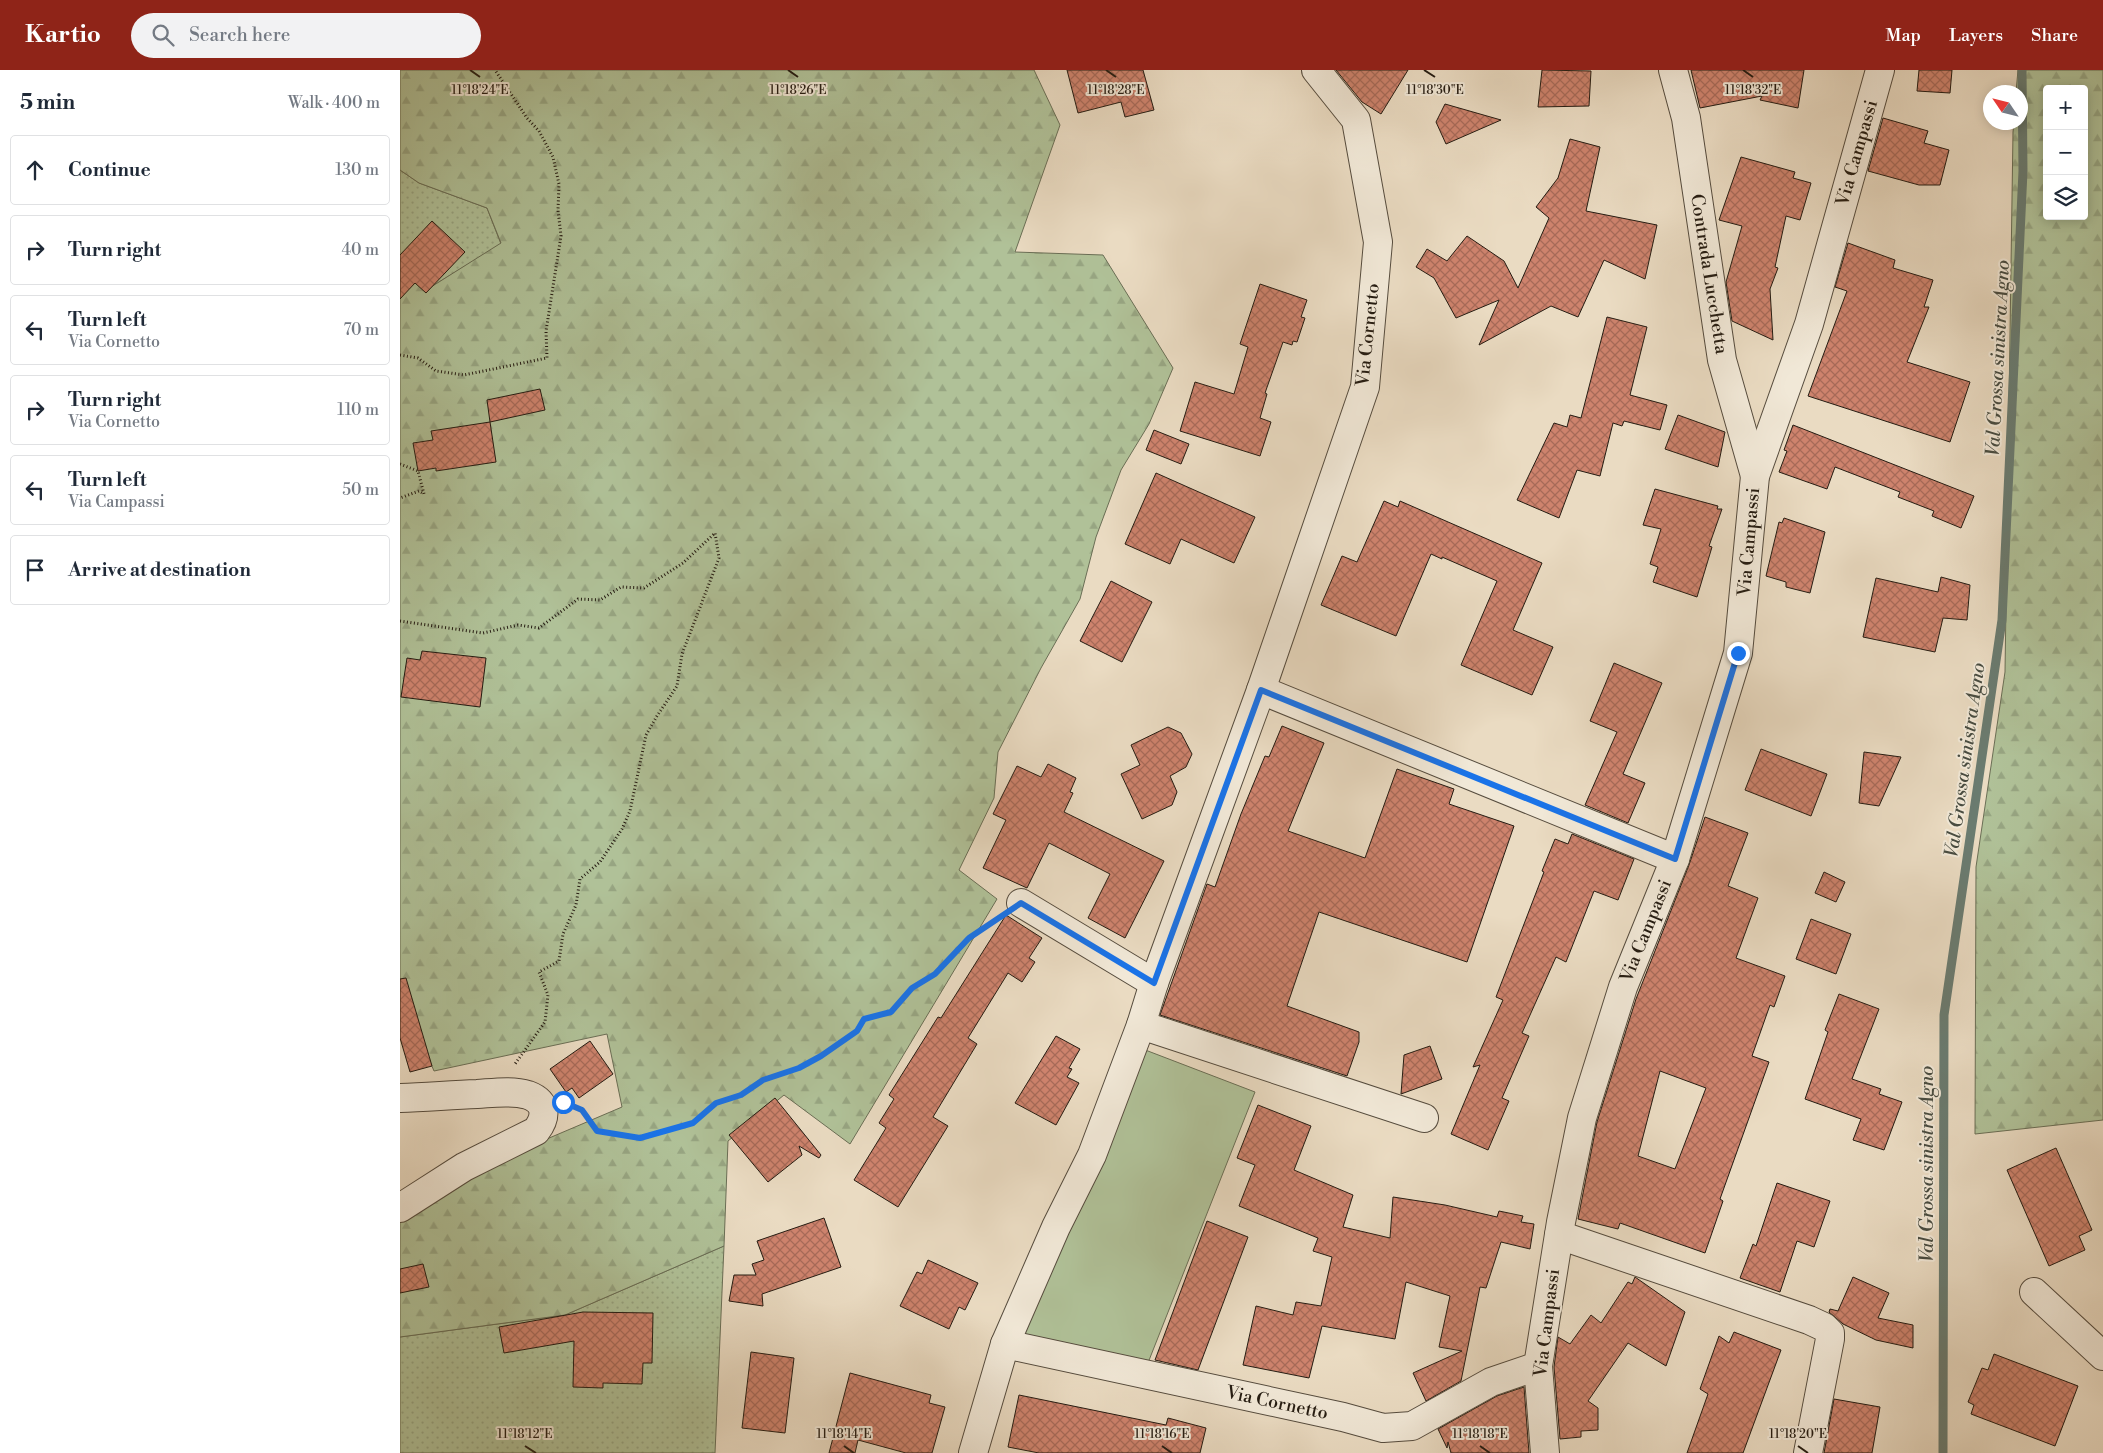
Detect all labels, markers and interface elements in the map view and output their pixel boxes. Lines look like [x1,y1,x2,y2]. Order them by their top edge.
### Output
search box [131,13,481,58]
text: Kartio [25,20,101,50]
icon: search [149,21,177,49]
text: Search here [189,23,290,47]
text: Map [1886,24,1921,47]
text: Layers [1949,24,2003,47]
text: Share [2031,24,2078,47]
text: 11°18'24"E [451,83,509,98]
text: 11°18'26"E [769,83,827,98]
text: 11°18'28"E [1087,83,1145,98]
text: 11°18'30"E [1406,83,1464,98]
text: 11°18'32"E [1725,83,1781,98]
north arrow [1983,85,2028,130]
map controls [2043,85,2088,220]
button: + [2043,85,2088,130]
text: 5 min [20,90,75,116]
text: Walk · 400 m [288,93,380,113]
street label: Via Campassi [1831,97,1883,210]
button: − [2043,130,2088,175]
icon: ahead [21,156,49,184]
text: Continue [68,158,151,182]
text: 130 m [335,160,379,180]
button: layers [2043,175,2088,220]
street label: Contrada Lucchetta [1685,192,1733,356]
icon: right [21,236,49,264]
text: Turn right [68,238,161,262]
text: 40 m [342,240,379,260]
water label: Val Grossa sinistra Agno [1981,259,2015,457]
street label: Via Cornetto [1351,282,1385,389]
text: Turn left [68,308,147,332]
icon: left [21,316,49,344]
text: 70 m [343,320,379,340]
text: Via Cornetto [68,332,160,352]
text: Turn right [68,388,161,412]
icon: right [21,396,49,424]
text: 110 m [337,400,379,420]
text: Via Cornetto [68,412,160,432]
text: Turn left [68,468,147,492]
icon: left [21,476,49,504]
text: 50 m [342,480,379,500]
street label: Via Campassi [1733,487,1765,598]
text: Via Campassi [68,492,165,512]
icon: arrive [21,556,49,584]
text: Arrive at destination [68,558,251,582]
route end [1727,642,1750,665]
water label: Val Grossa sinistra Agno [1939,661,1991,859]
street label: Via Campassi [1615,876,1677,987]
water label: Val Grossa sinistra Agno [1915,1066,1939,1262]
route start [552,1091,575,1114]
street label: Via Campassi [1529,1267,1565,1379]
street label: Via Cornetto [1223,1381,1330,1425]
text: 11°18'12"E [497,1427,553,1442]
text: 11°18'14"E [817,1427,871,1442]
text: 11°18'16"E [1134,1427,1190,1442]
text: 11°18'18"E [1452,1427,1508,1442]
text: 11°18'20"E [1769,1427,1827,1442]

